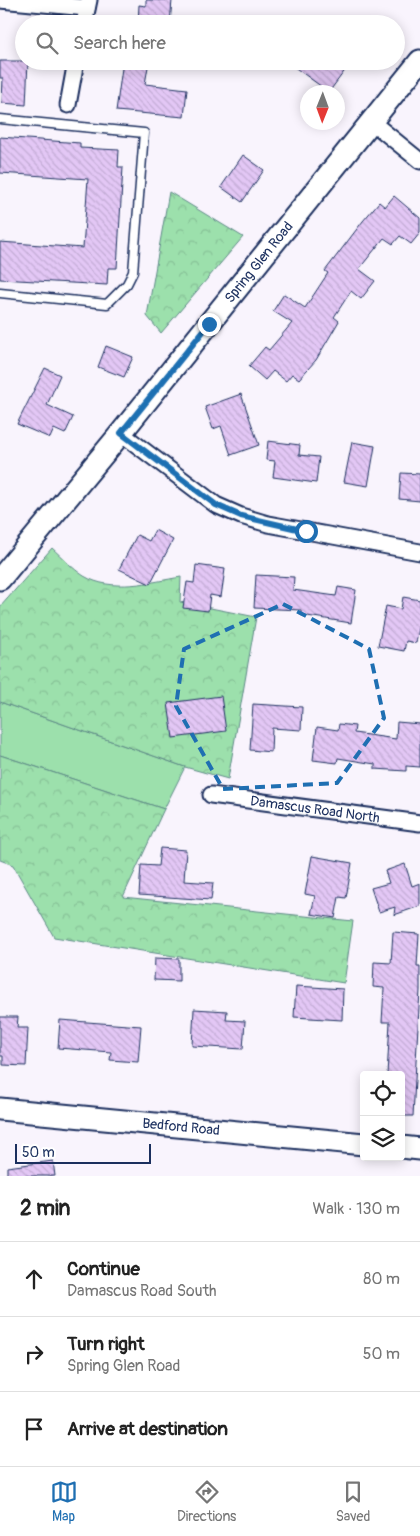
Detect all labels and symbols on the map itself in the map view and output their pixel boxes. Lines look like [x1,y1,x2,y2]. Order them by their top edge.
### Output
north arrow [300,85,345,130]
street label: Spring Glen Road [221,218,297,306]
route end [198,313,221,336]
route start [295,520,318,543]
street label: Damascus Road North [249,792,381,827]
street label: Bedford Road [142,1115,221,1139]
scale bar [15,1141,151,1164]

